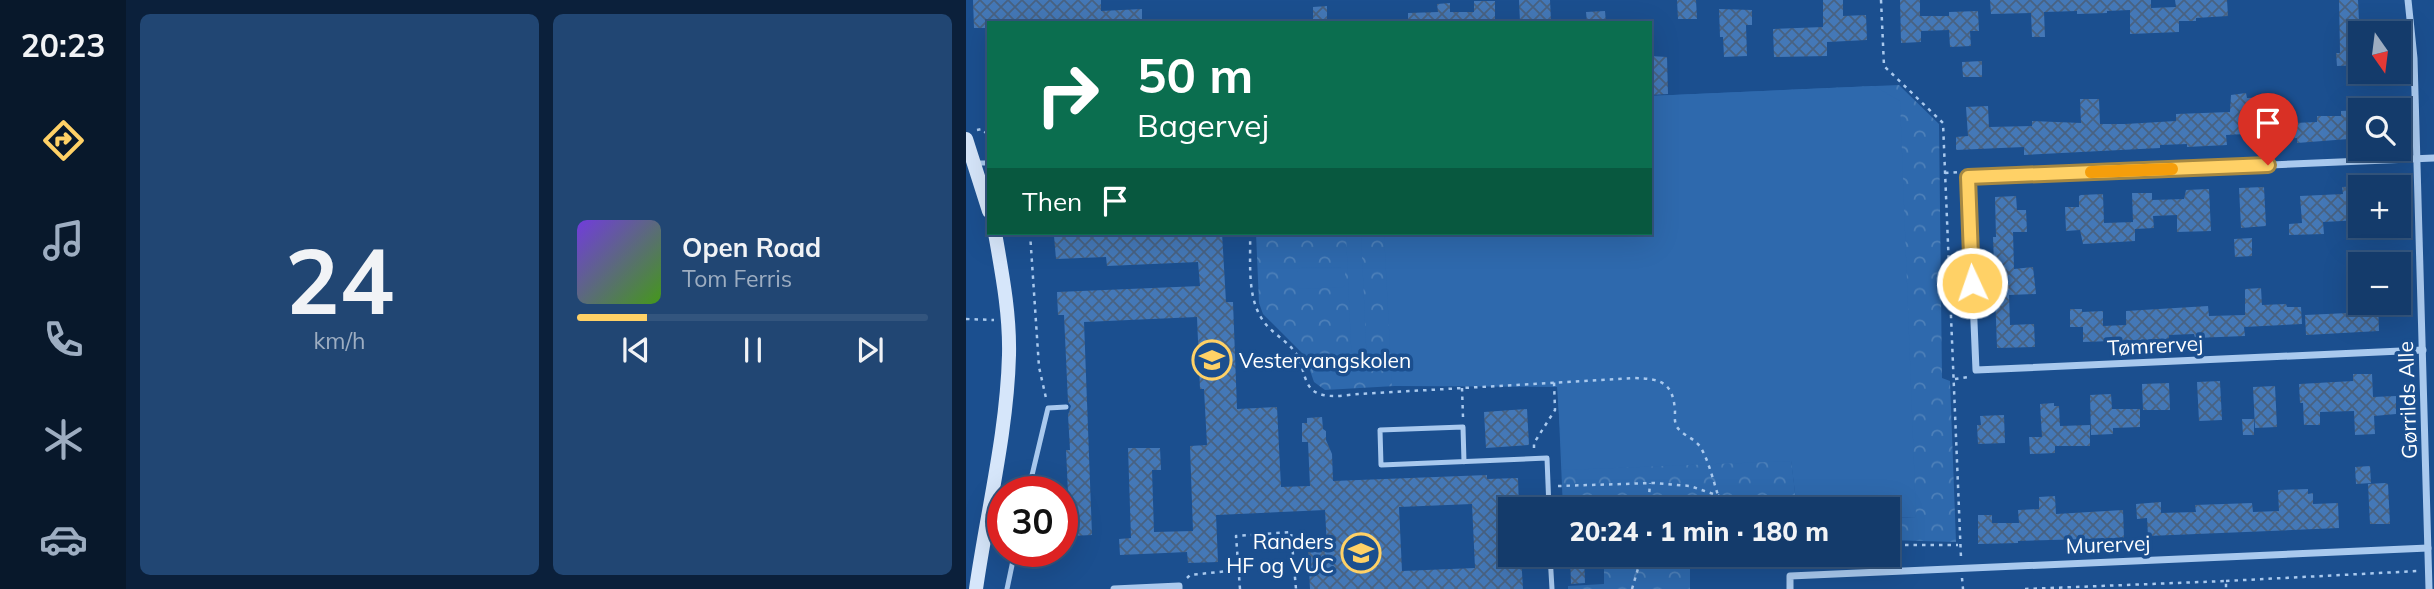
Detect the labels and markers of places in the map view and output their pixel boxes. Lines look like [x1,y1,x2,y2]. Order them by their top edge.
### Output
pin [2238,93,2298,165]
school or university icon: Vestervangskolen [1191,339,1233,381]
place label: Vestervangskolen [1239,347,1411,373]
place label: Randers HF og VUC [1226,528,1334,578]
school or university icon: Randers HF og VUC [1340,532,1382,574]

